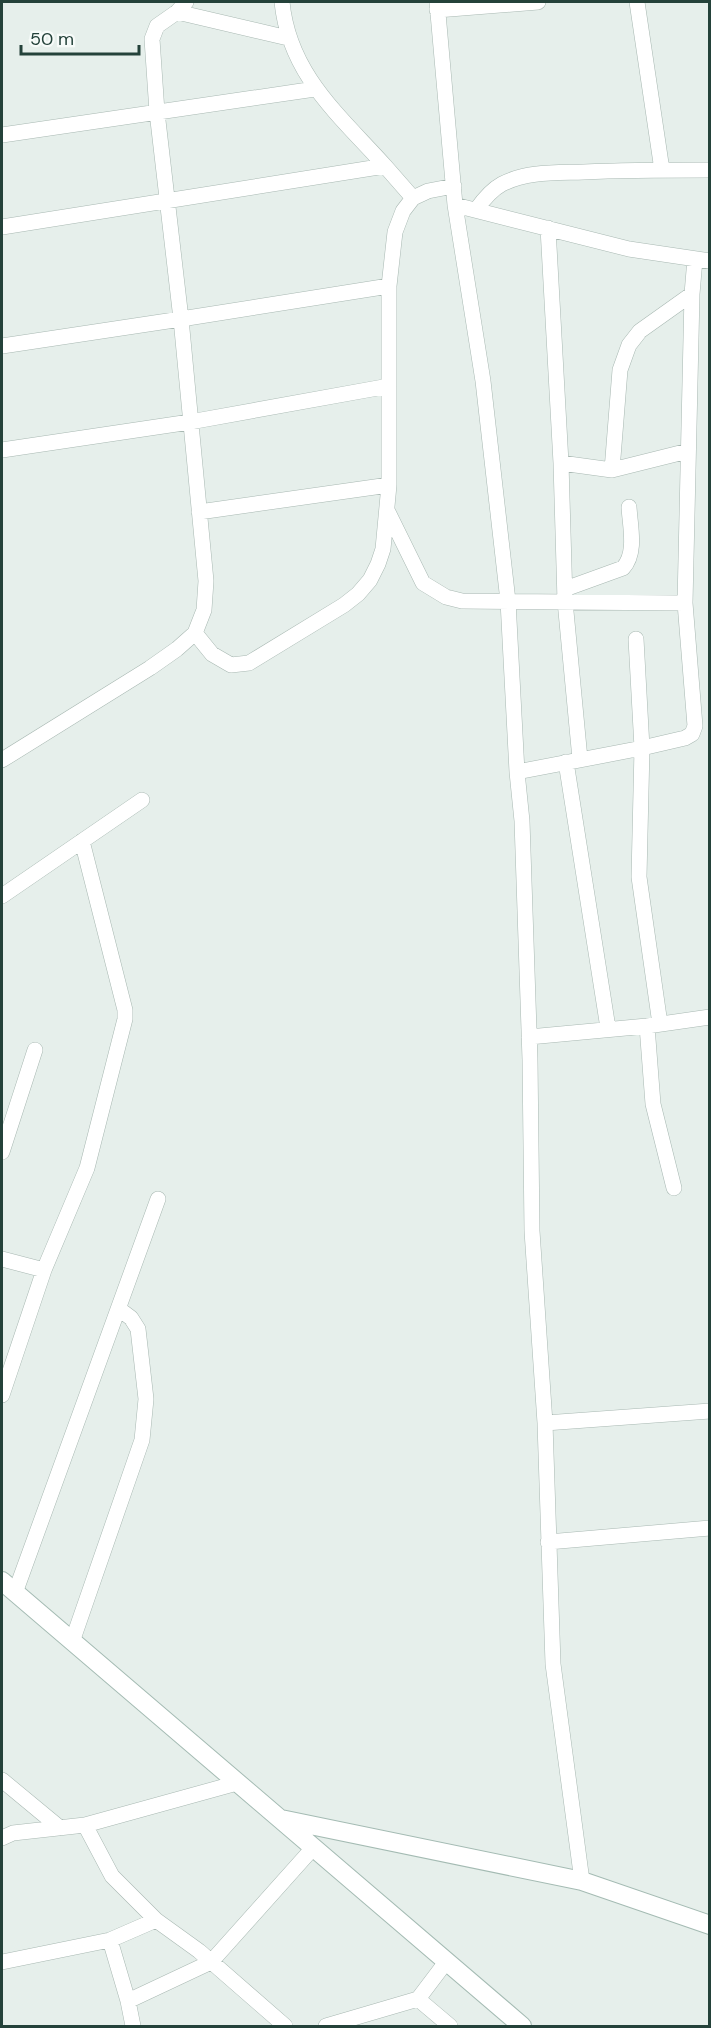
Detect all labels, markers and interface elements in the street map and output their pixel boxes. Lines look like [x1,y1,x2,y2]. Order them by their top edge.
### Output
scale bar [21,18,140,56]
text: 50 m [30,27,74,51]

